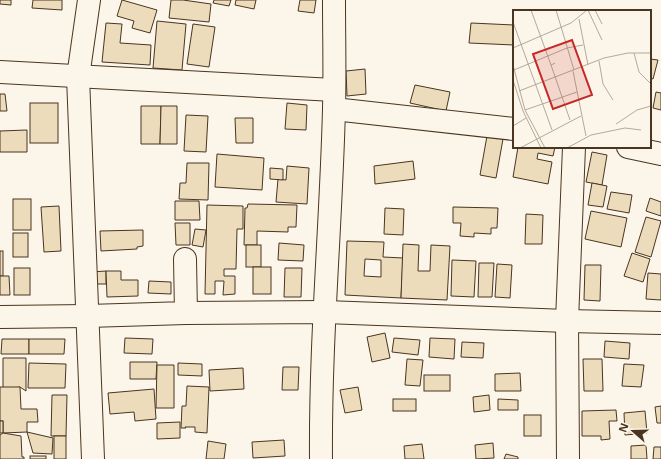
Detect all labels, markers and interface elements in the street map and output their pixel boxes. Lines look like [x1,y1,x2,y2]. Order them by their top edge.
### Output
inset map [513,10,651,148]
north arrow [613,411,653,451]
text: N [615,421,632,434]

